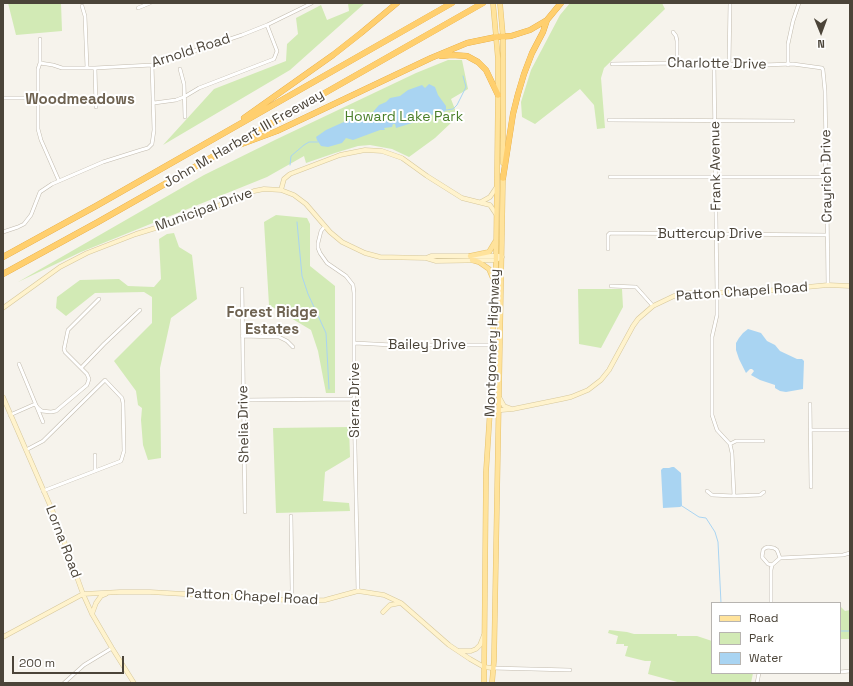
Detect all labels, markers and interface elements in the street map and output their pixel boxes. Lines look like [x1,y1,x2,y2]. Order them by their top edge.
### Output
north arrow [801,12,841,52]
street label: Arnold Road [150,30,232,72]
text: N [817,37,825,51]
street label: Charlotte Drive [667,55,767,73]
street label: John M. Harbert III Freeway [161,86,327,192]
district label: Woodmeadows [25,91,135,109]
park label: Howard Lake Park [345,109,463,125]
street label: Frank Avenue [707,121,725,211]
street label: Crayrich Drive [818,129,836,223]
street label: Municipal Drive [153,185,255,235]
street label: Buttercup Drive [657,226,763,242]
street label: Montgomery Highway [482,269,504,417]
street label: Patton Chapel Road [675,279,809,305]
district label: Forest Ridge Estates [226,304,318,339]
street label: Bailey Drive [388,337,466,353]
street label: Sierra Drive [347,362,363,438]
street label: Shelia Drive [235,385,253,463]
street label: Lorna Road [42,503,84,581]
street label: Patton Chapel Road [185,585,319,609]
legend [711,602,841,674]
text: Road [749,610,778,626]
text: Park [749,630,774,646]
scale bar [14,648,126,674]
text: Water [749,650,783,666]
text: 200 m [19,655,55,671]

